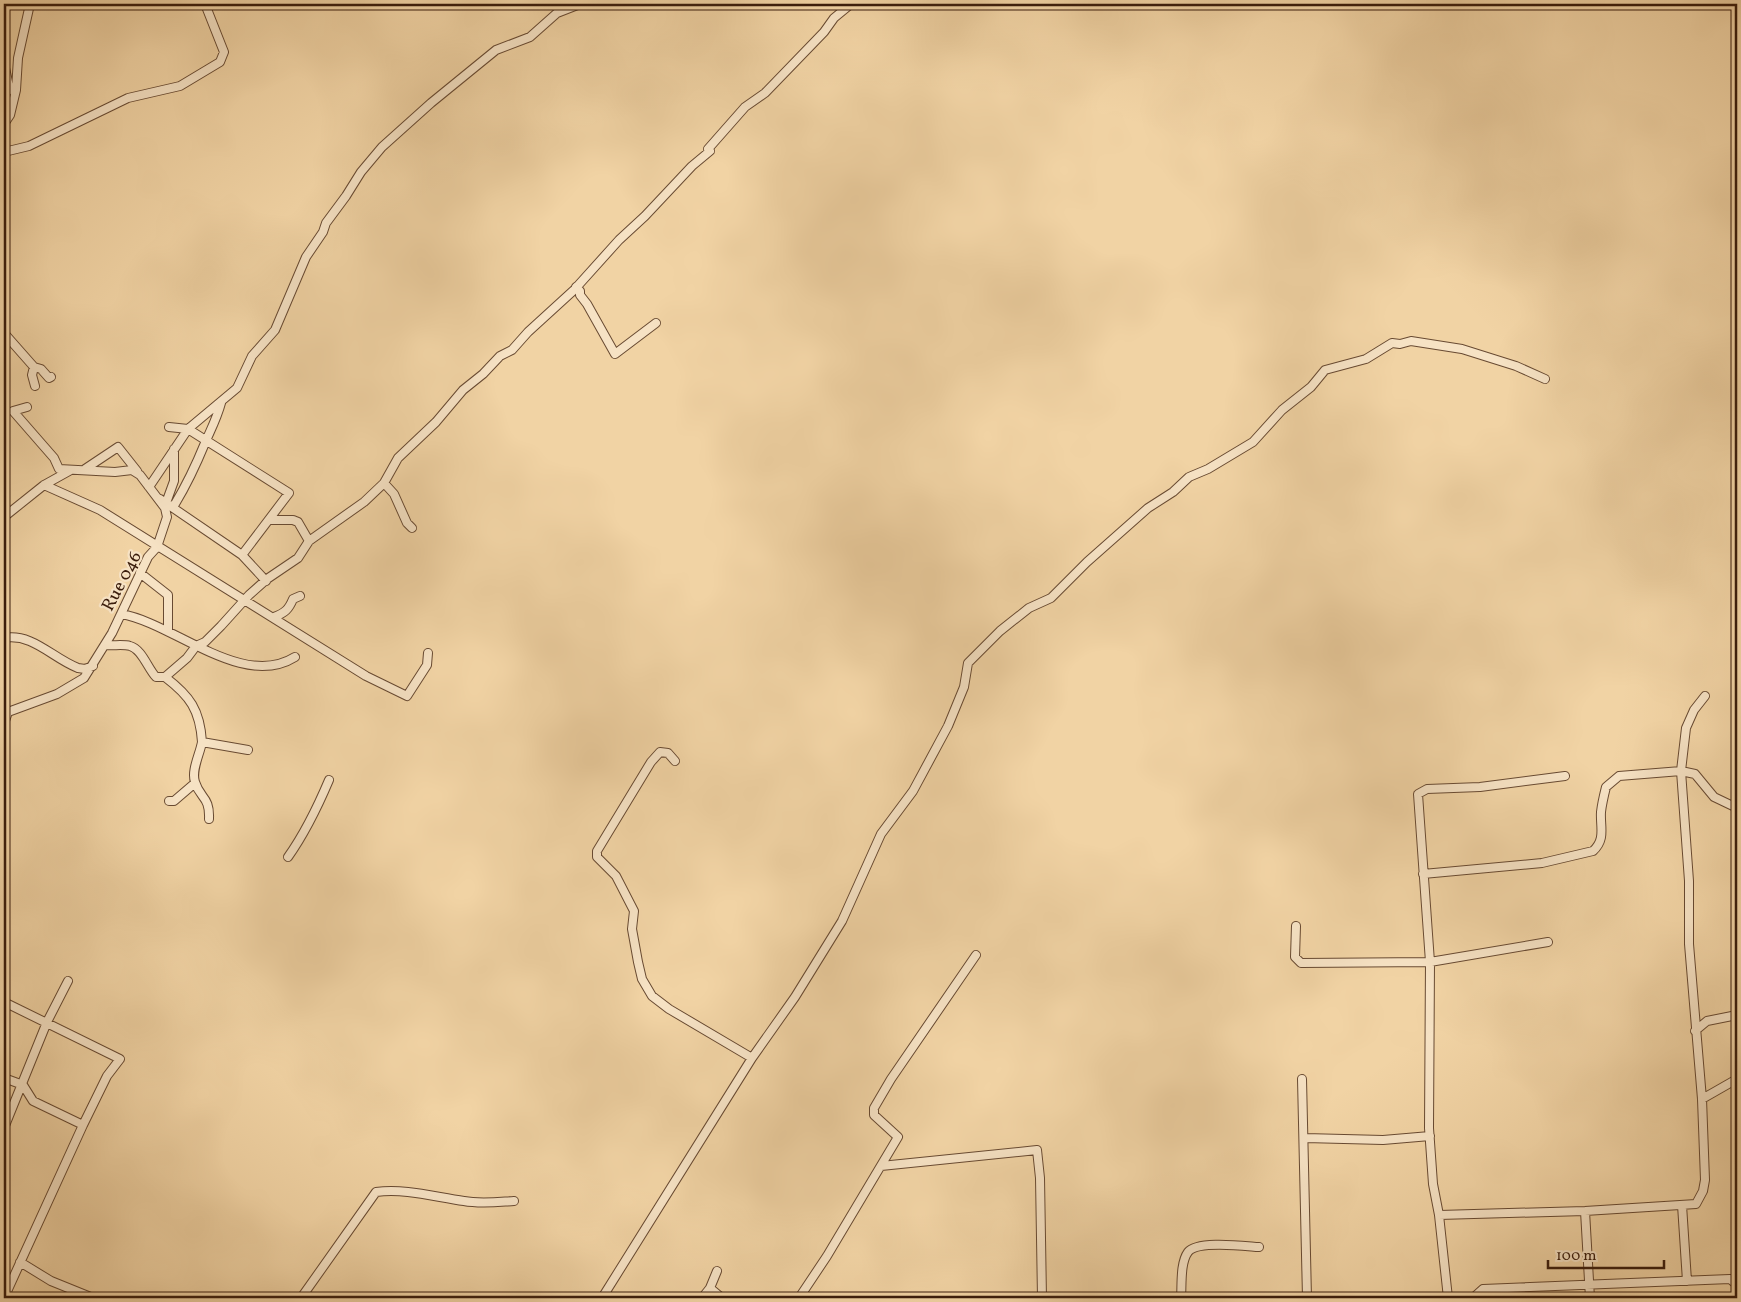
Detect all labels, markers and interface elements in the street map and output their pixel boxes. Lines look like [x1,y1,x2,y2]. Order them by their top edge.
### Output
street label: Rue 046 [96,547,149,616]
scale bar [1548,1237,1665,1269]
text: 100 m [1556,1246,1596,1267]

